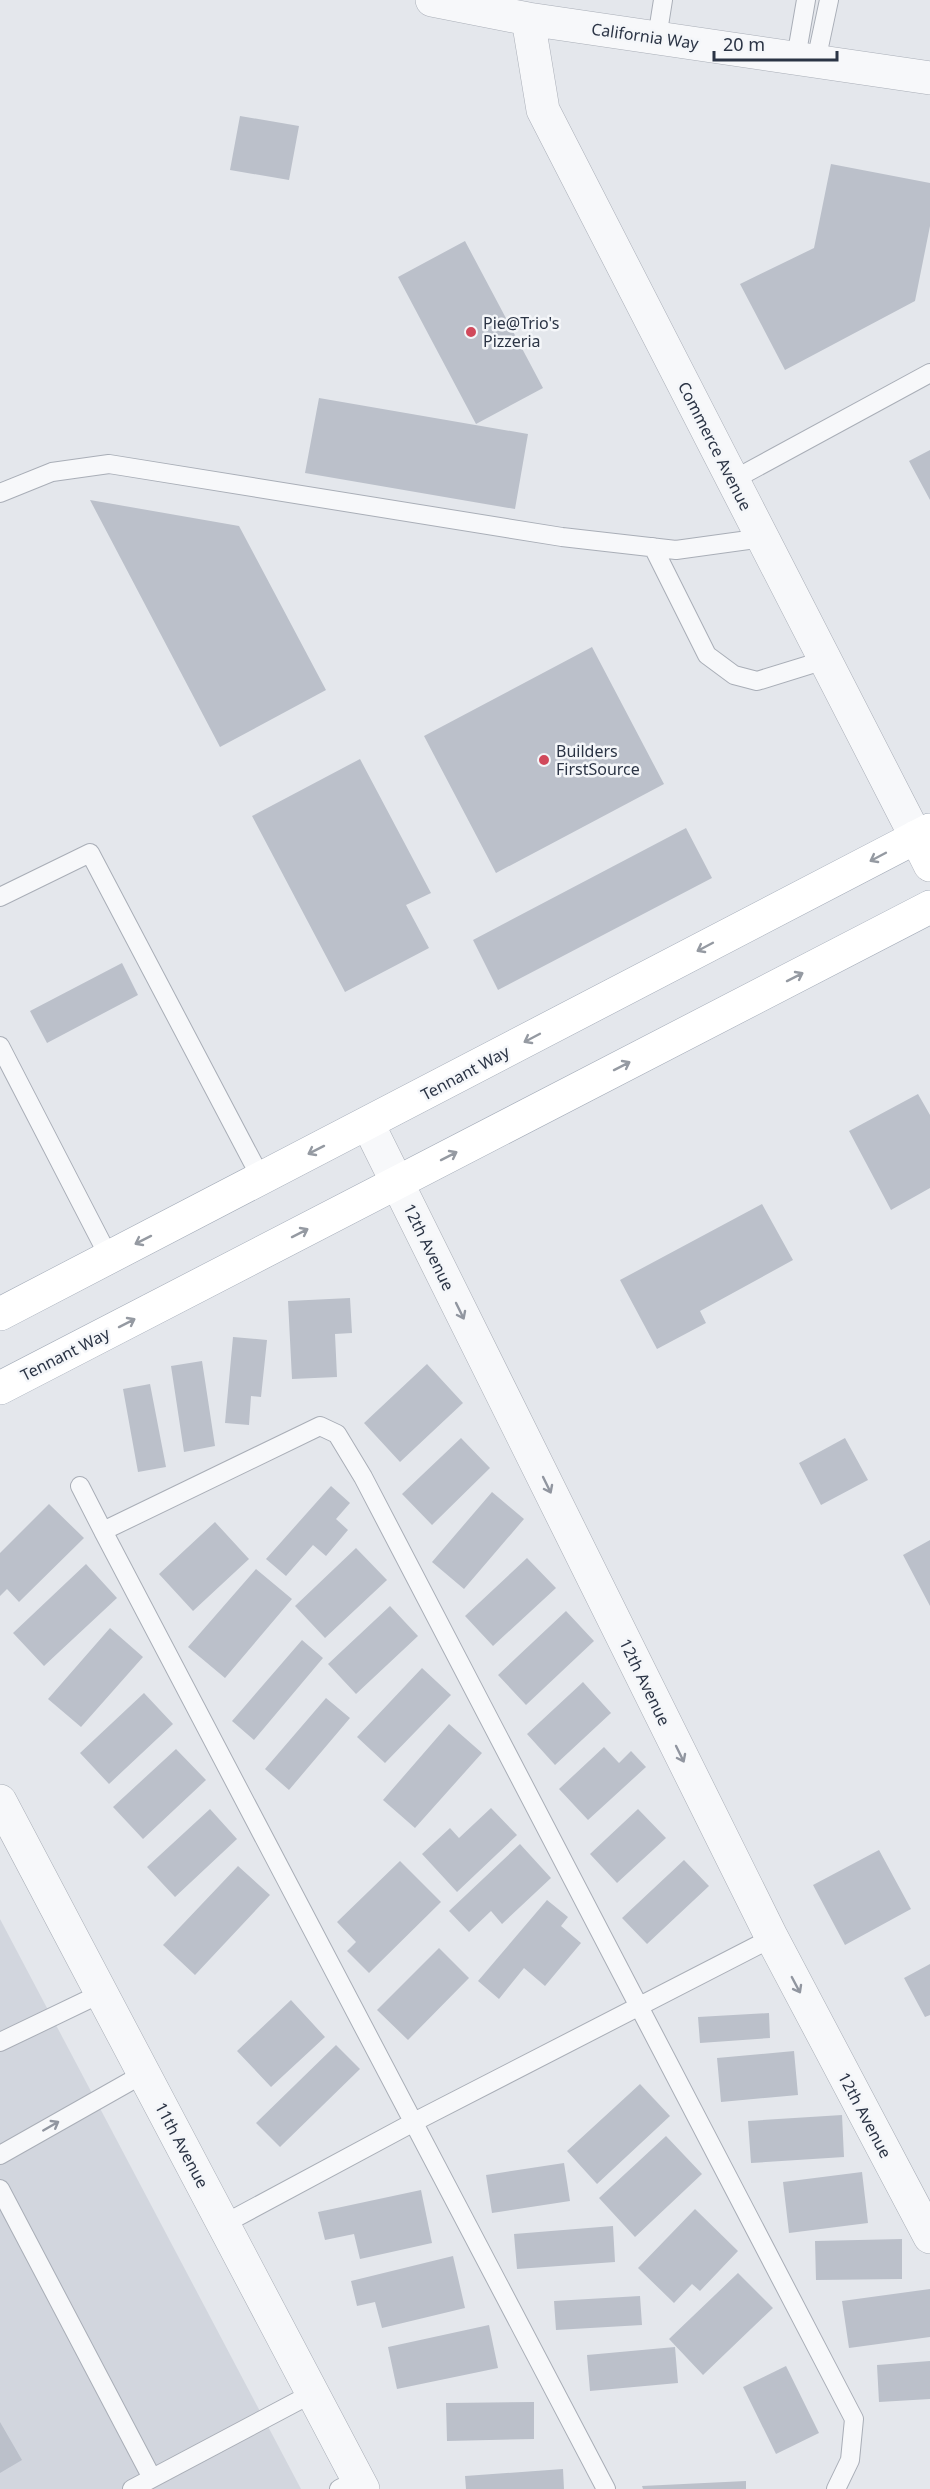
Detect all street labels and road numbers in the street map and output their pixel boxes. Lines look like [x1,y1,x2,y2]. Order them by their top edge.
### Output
street label: California Way [590,18,701,55]
street label: Commerce Avenue [673,378,757,514]
street label: Tennant Way [417,1040,514,1106]
street label: 12th Avenue [398,1200,460,1294]
street label: Tennant Way [17,1322,114,1386]
street label: 12th Avenue [614,1635,676,1729]
street label: 12th Avenue [833,2068,897,2162]
street label: 11th Avenue [150,2098,214,2192]

